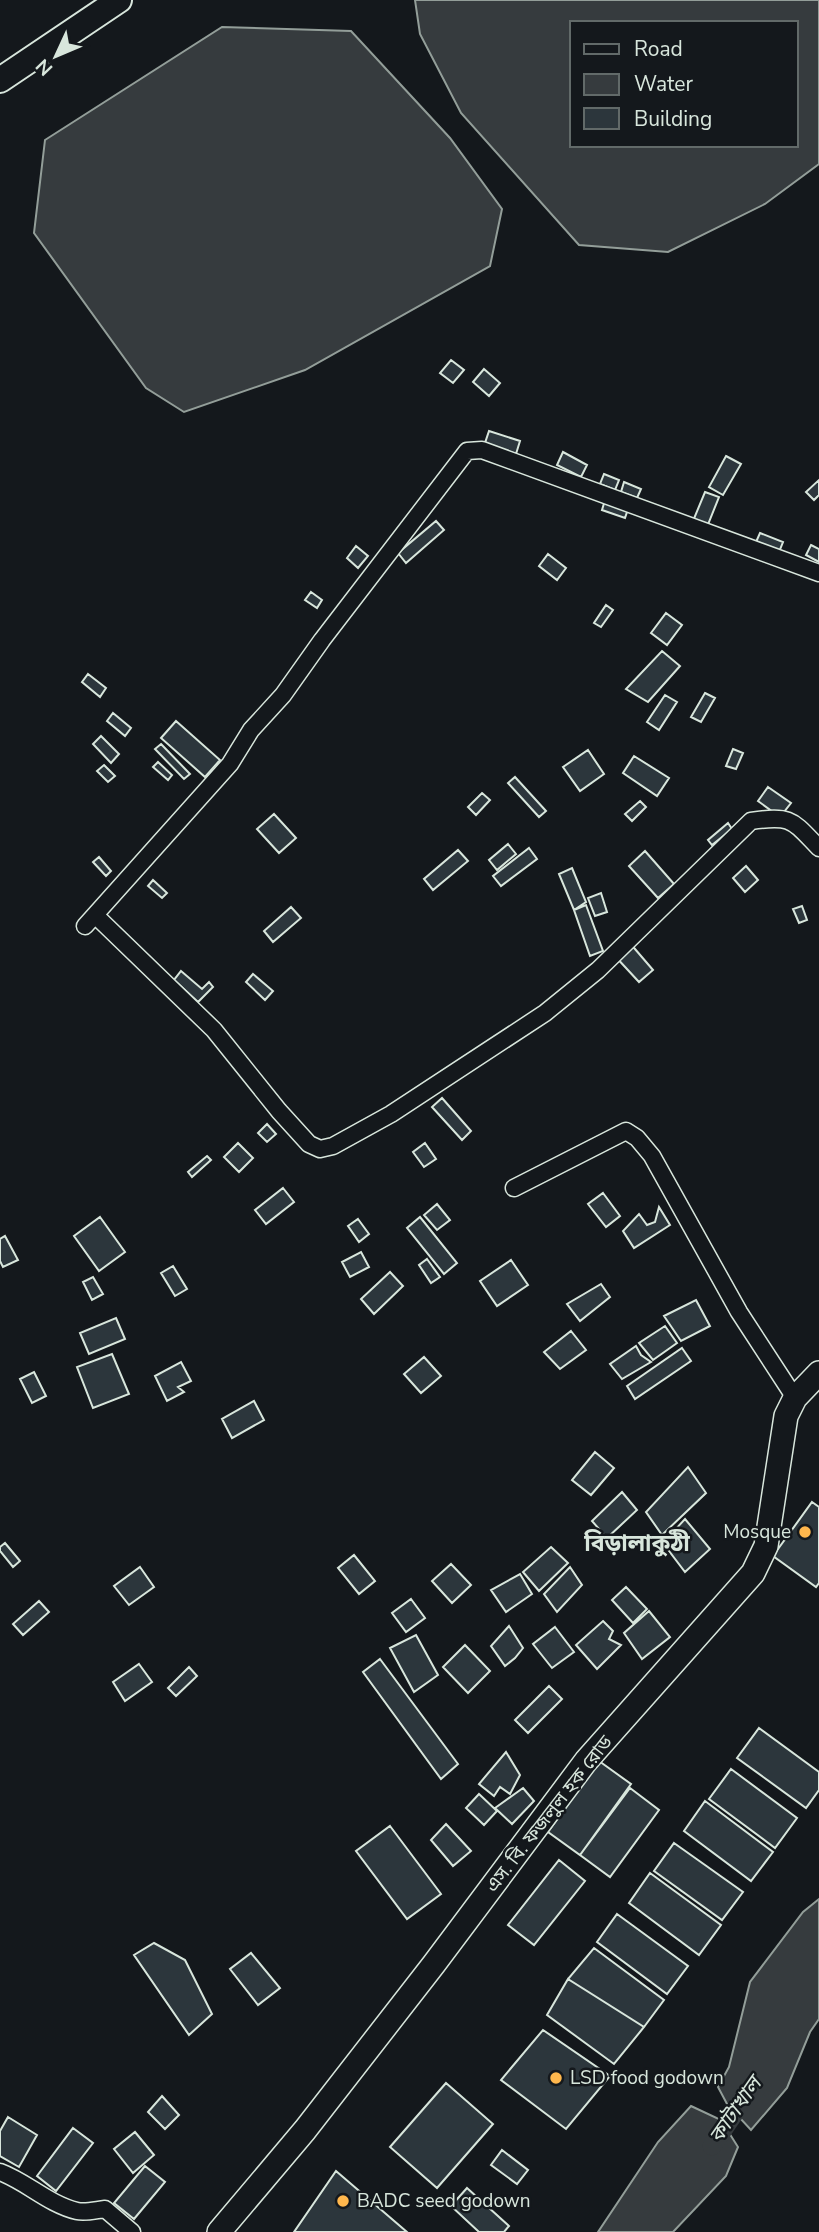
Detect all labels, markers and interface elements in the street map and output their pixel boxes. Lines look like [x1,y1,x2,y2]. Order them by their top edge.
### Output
north arrow [21,21,91,91]
legend [570,21,798,147]
text: Road [634,35,683,63]
text: N [30,53,59,81]
text: Water [634,70,693,98]
text: Building [634,105,712,133]
place label: Mosque [723,1519,791,1545]
marker: Mosque [797,1524,813,1540]
district label: বিড়ালাকুঠী [583,1528,690,1559]
street label: এস. বি. ফজলুল হক রোড [479,1730,619,1898]
place label: LSD food godown [570,2065,724,2091]
water label: কাটাখাল [702,2069,770,2149]
marker: LSD food godown [548,2070,564,2086]
place label: BADC seed godown [357,2188,531,2214]
marker: BADC seed godown [335,2193,351,2209]

